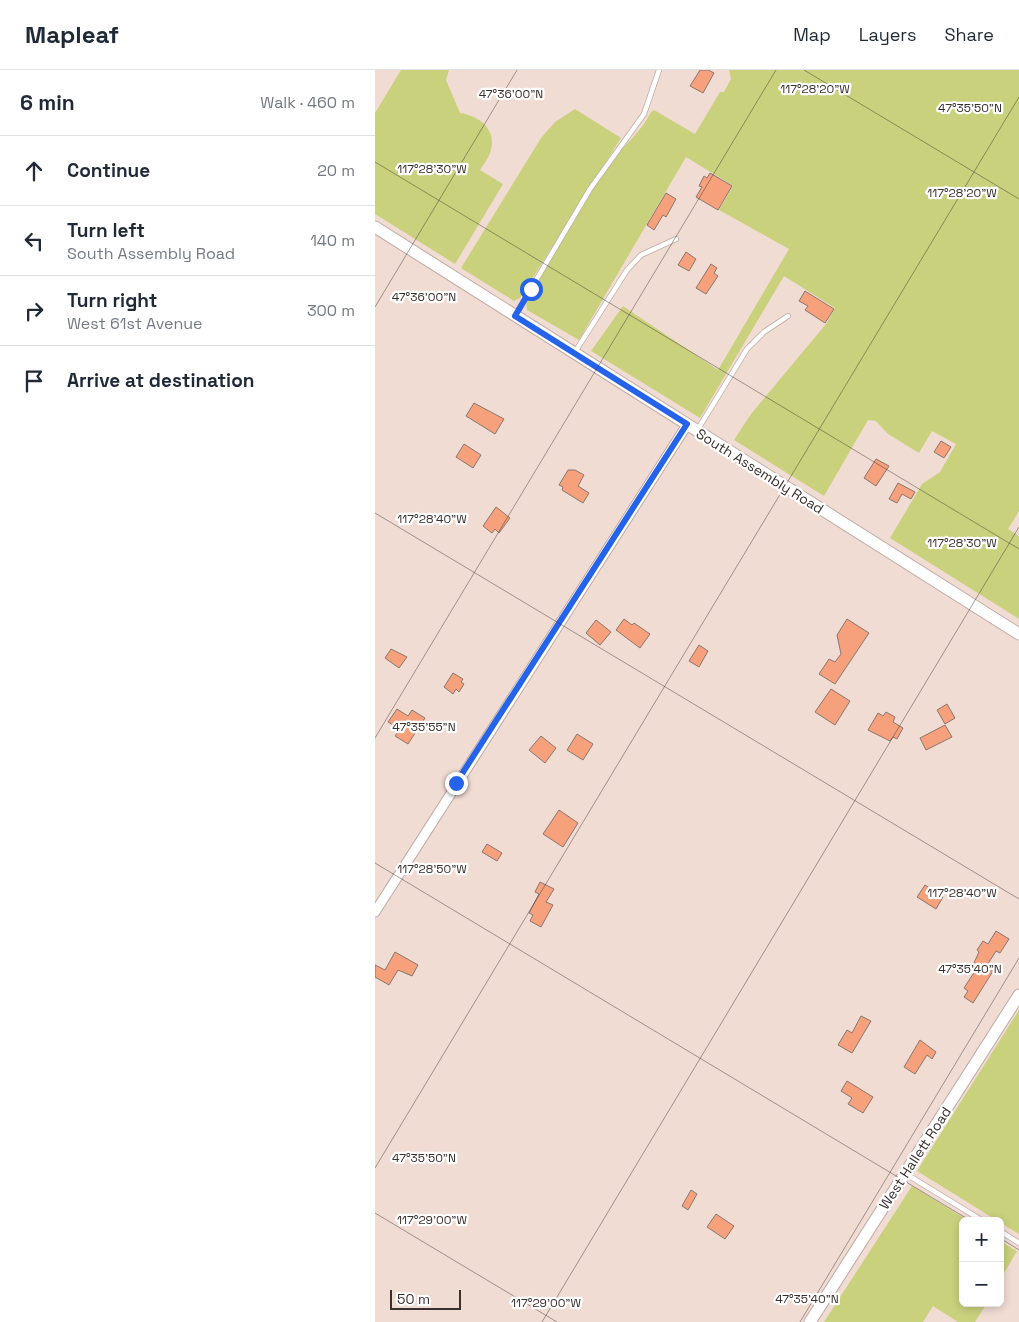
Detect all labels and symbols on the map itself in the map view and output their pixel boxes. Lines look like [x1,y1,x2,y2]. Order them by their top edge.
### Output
text: 117°28'20"W [780,81,850,97]
text: 47°36'00"N [479,86,543,102]
text: 47°35'50"N [938,100,1002,116]
text: 117°28'30"W [397,161,467,177]
text: 117°28'20"W [927,185,997,201]
route start [520,278,543,301]
text: 47°36'00"N [392,289,456,305]
street label: South Assembly Road [693,424,827,518]
text: 117°28'40"W [397,511,467,527]
text: 117°28'30"W [927,535,997,551]
text: 47°35'55"N [392,719,456,735]
route end [445,772,468,795]
text: 117°28'50"W [397,861,467,877]
text: 117°28'40"W [927,885,997,901]
text: 47°35'40"N [938,961,1002,977]
street label: West Hallett Road [875,1103,955,1213]
text: 47°35'50"N [392,1150,456,1166]
text: 117°29'00"W [397,1212,467,1228]
scale bar [390,1287,461,1310]
text: 47°35'40"N [775,1291,839,1307]
text: 117°29'00"W [511,1295,581,1311]

